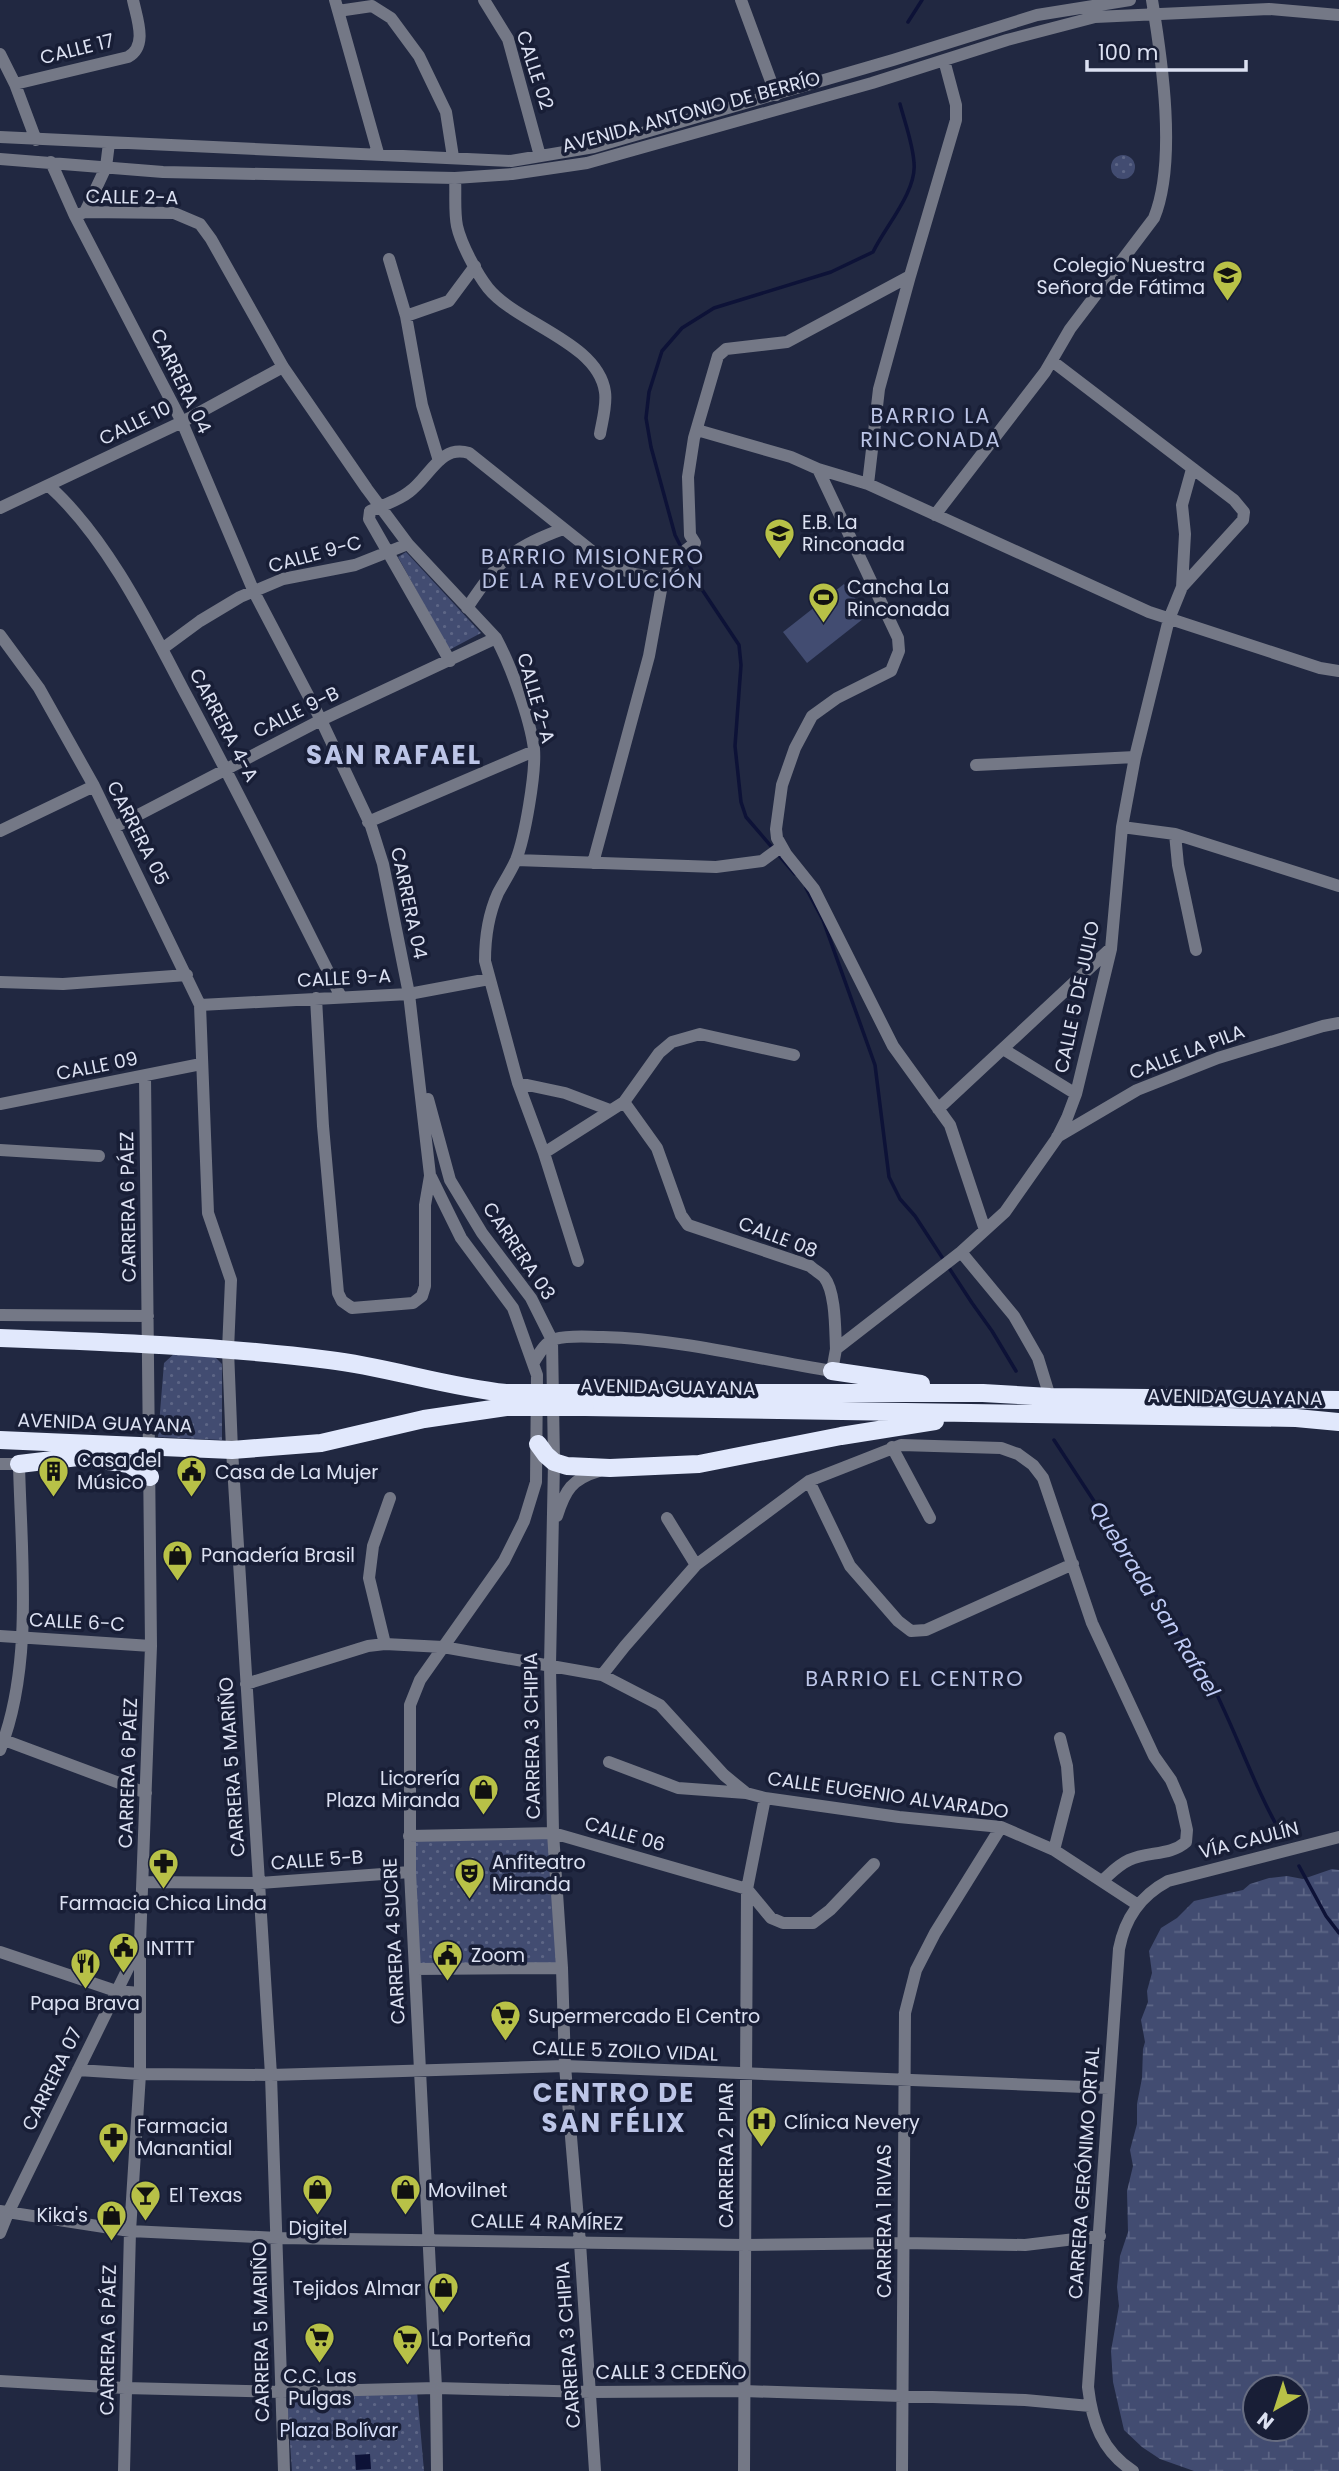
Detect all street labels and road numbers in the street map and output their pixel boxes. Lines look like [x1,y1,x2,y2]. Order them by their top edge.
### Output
street label: CALLE 17 [37,27,117,71]
street label: CALLE 02 [510,27,560,113]
street label: AVENIDA ANTONIO DE BERRÍO [559,64,823,160]
street label: CALLE 2-A [85,183,179,211]
street label: CARRERA 04 [144,324,218,438]
street label: CALLE 10 [95,394,175,452]
street label: CALLE 9-C [265,529,365,579]
street label: CALLE 2-A [510,650,562,747]
street label: CARRERA 4-A [183,663,265,787]
street label: CALLE 9-B [248,680,344,744]
street label: CARRERA 05 [100,776,176,890]
street label: CARRERA 04 [384,845,434,961]
street label: CALLE 5 DE JULIO [1048,918,1106,1075]
street label: CALLE 9-A [296,962,392,994]
street label: CALLE LA PILA [1125,1018,1249,1086]
street label: CALLE 09 [54,1045,140,1087]
street label: CARRERA 6 PÁEZ [113,1131,143,1283]
street label: CARRERA 03 [476,1197,562,1305]
street label: CALLE 08 [735,1210,821,1264]
street label: AVENIDA GUAYANA [580,1372,756,1402]
street label: AVENIDA GUAYANA [1147,1382,1323,1412]
street label: AVENIDA GUAYANA [17,1406,193,1440]
street label: CALLE 6-C [28,1606,126,1638]
street label: CARRERA 3 CHIPIA [517,1652,547,1820]
street label: CARRERA 5 MARIÑO [212,1676,252,1858]
street label: CARRERA 6 PÁEZ [112,1697,144,1849]
street label: CALLE EUGENIO ALVARADO [766,1765,1010,1825]
street label: CALLE 06 [582,1810,668,1858]
street label: VÍA CAULÍN [1196,1815,1302,1865]
street label: CALLE 5-B [270,1843,364,1877]
street label: CARRERA 4 SUCRE [376,1857,412,2025]
street label: CARRERA 07 [15,2023,89,2135]
street label: CALLE 5 ZOILO VIDAL [532,2034,718,2068]
street label: CARRERA GERÓNIMO ORTAL [1062,2046,1106,2300]
street label: CARRERA 2 PIAR [713,2082,740,2228]
street label: CARRERA 1 RIVAS [871,2144,898,2298]
street label: CALLE 4 RAMÍREZ [470,2207,624,2237]
street label: CARRERA 5 MARIÑO [246,2241,276,2422]
street label: CARRERA 3 CHIPIA [549,2261,587,2429]
street label: CARRERA 6 PÁEZ [93,2264,123,2416]
street label: CALLE 3 CEDEÑO [596,2359,746,2386]

